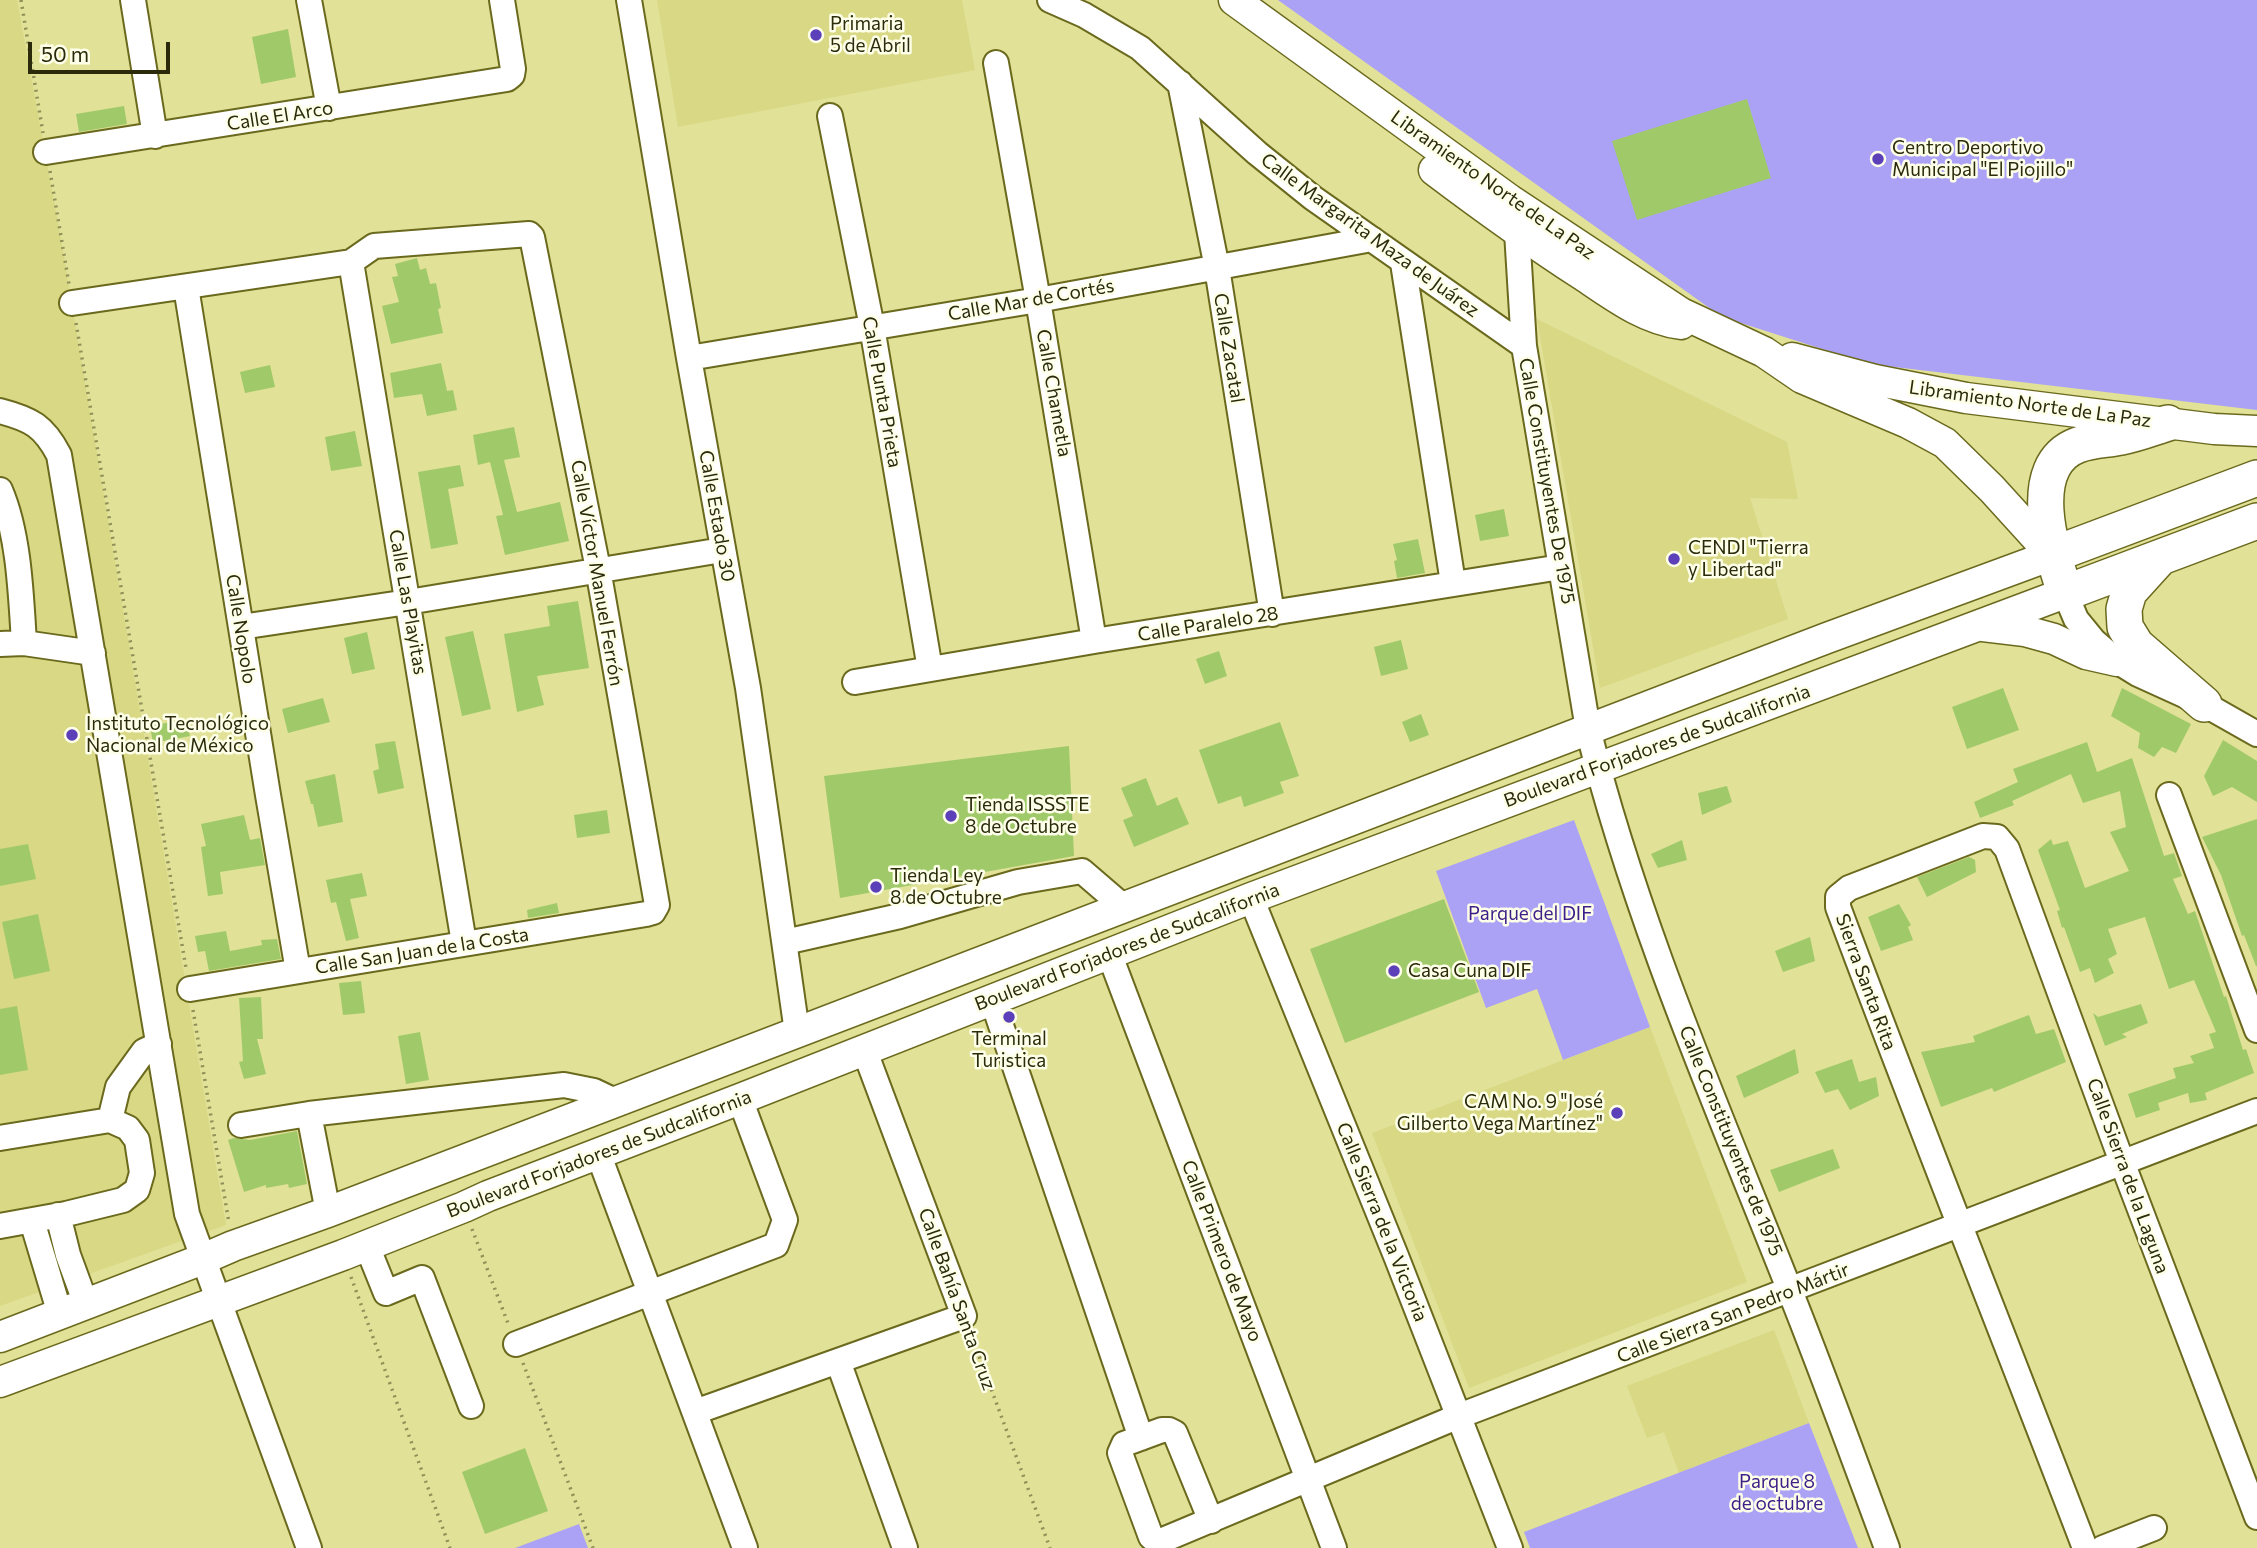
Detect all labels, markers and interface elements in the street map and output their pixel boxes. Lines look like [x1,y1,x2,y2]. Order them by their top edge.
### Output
place label: Primaria 5 de Abril [830,13,911,57]
marker: Primaria 5 de Abril [808,27,824,43]
scale bar [32,28,173,72]
text: 50 m [41,41,89,66]
street label: Calle El Arco [225,96,335,136]
street label: Libramiento Norte de La Paz [1386,106,1600,264]
place label: Centro Deportivo Municipal "El Piojillo" [1892,137,2073,181]
street label: Calle Margarita Maza de Juárez [1256,148,1484,322]
marker: Centro Deportivo Municipal "El Piojillo" [1870,151,1886,167]
street label: Calle Mar de Cortés [946,274,1116,326]
street label: Calle Zacatal [1209,291,1249,405]
street label: Calle Punta Prieta [857,315,907,469]
street label: Calle Chametla [1032,327,1076,459]
street label: Calle Constituyentes De 1975 [1514,356,1580,606]
street label: Libramiento Norte de La Paz [1907,376,2153,432]
street label: Calle Estado 30 [694,449,740,583]
street label: Calle Víctor Manuel Ferrón [566,458,628,688]
street label: Calle Las Playitas [384,528,432,676]
place label: CENDI "Tierra y Libertad" [1688,537,1809,581]
marker: CENDI "Tierra y Libertad" [1666,551,1682,567]
street label: Calle Nopolo [221,573,261,685]
street label: Calle Paralelo 28 [1136,602,1280,646]
street label: Boulevard Forjadores de Sudcalifornia [1501,680,1813,812]
place label: Instituto Tecnológico Nacional de México [86,713,269,757]
marker: Instituto Tecnológico Nacional de México [64,727,80,743]
place label: Tienda ISSSTE 8 de Octubre [965,794,1089,838]
marker: Tienda ISSSTE 8 de Octubre [943,808,959,824]
place label: Tienda Ley 8 de Octubre [890,865,1002,909]
street label: Boulevard Forjadores de Sudcalifornia [971,878,1283,1016]
marker: Tienda Ley 8 de Octubre [868,879,884,895]
park label: Parque del DIF [1468,903,1592,925]
street label: Sierra Santa Rita [1831,911,1901,1053]
street label: Calle San Juan de la Costa [314,923,530,979]
place label: Casa Cuna DIF [1408,960,1531,982]
marker: Casa Cuna DIF [1386,963,1402,979]
marker: Terminal Turistica [1001,1009,1017,1025]
street label: Calle Constituyentes de 1975 [1674,1022,1788,1260]
place label: Terminal Turistica [971,1028,1047,1072]
street label: Calle Sierra de la Laguna [2082,1075,2174,1277]
street label: Boulevard Forjadores de Sudcalifornia [443,1085,755,1223]
place label: CAM No. 9 "José Gilberto Vega Martínez" [1397,1091,1603,1135]
marker: CAM No. 9 "José Gilberto Vega Martínez" [1609,1105,1625,1121]
street label: Calle Sierra de la Victoria [1332,1119,1432,1325]
street label: Calle Primero de Mayo [1177,1157,1267,1345]
street label: Calle Bahía Santa Cruz [913,1205,1001,1393]
street label: Calle Sierra San Pedro Mártir [1614,1258,1852,1368]
park label: Parque 8 de octubre [1731,1471,1823,1515]

